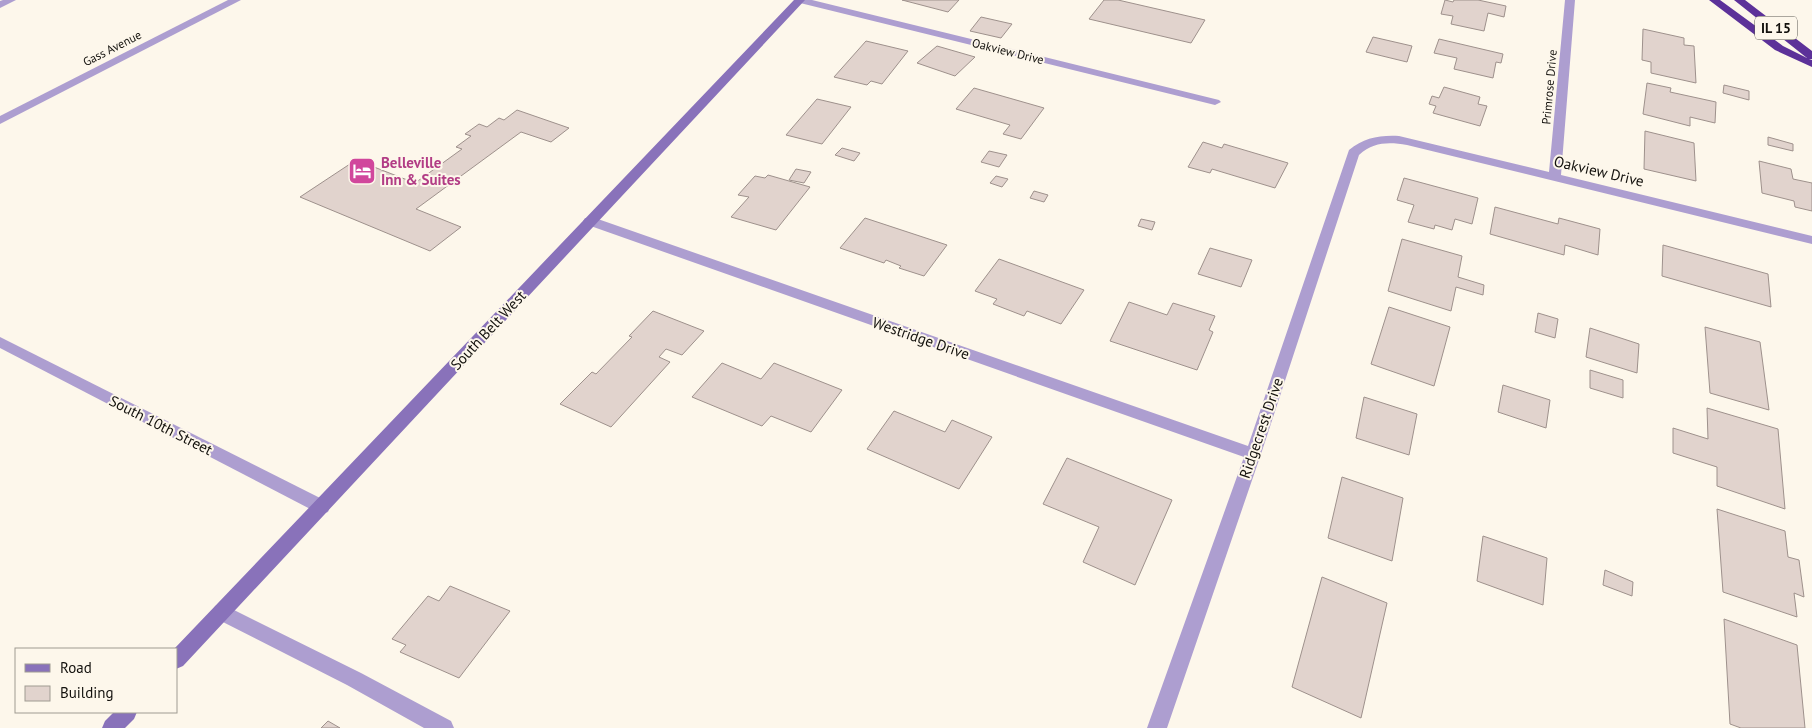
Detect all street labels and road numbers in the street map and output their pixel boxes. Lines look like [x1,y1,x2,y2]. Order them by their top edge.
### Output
road number: IL 15 [1755,16,1797,40]
street label: Gass Avenue [80,27,144,69]
street label: Oakview Drive [971,35,1045,67]
street label: Primrose Drive [1538,49,1560,125]
street label: Oakview Drive [1552,151,1646,191]
street label: South Belt West [446,286,530,374]
street label: Westridge Drive [870,313,972,363]
street label: Ridgecrest Drive [1235,375,1287,481]
street label: South 10th Street [106,391,216,459]

